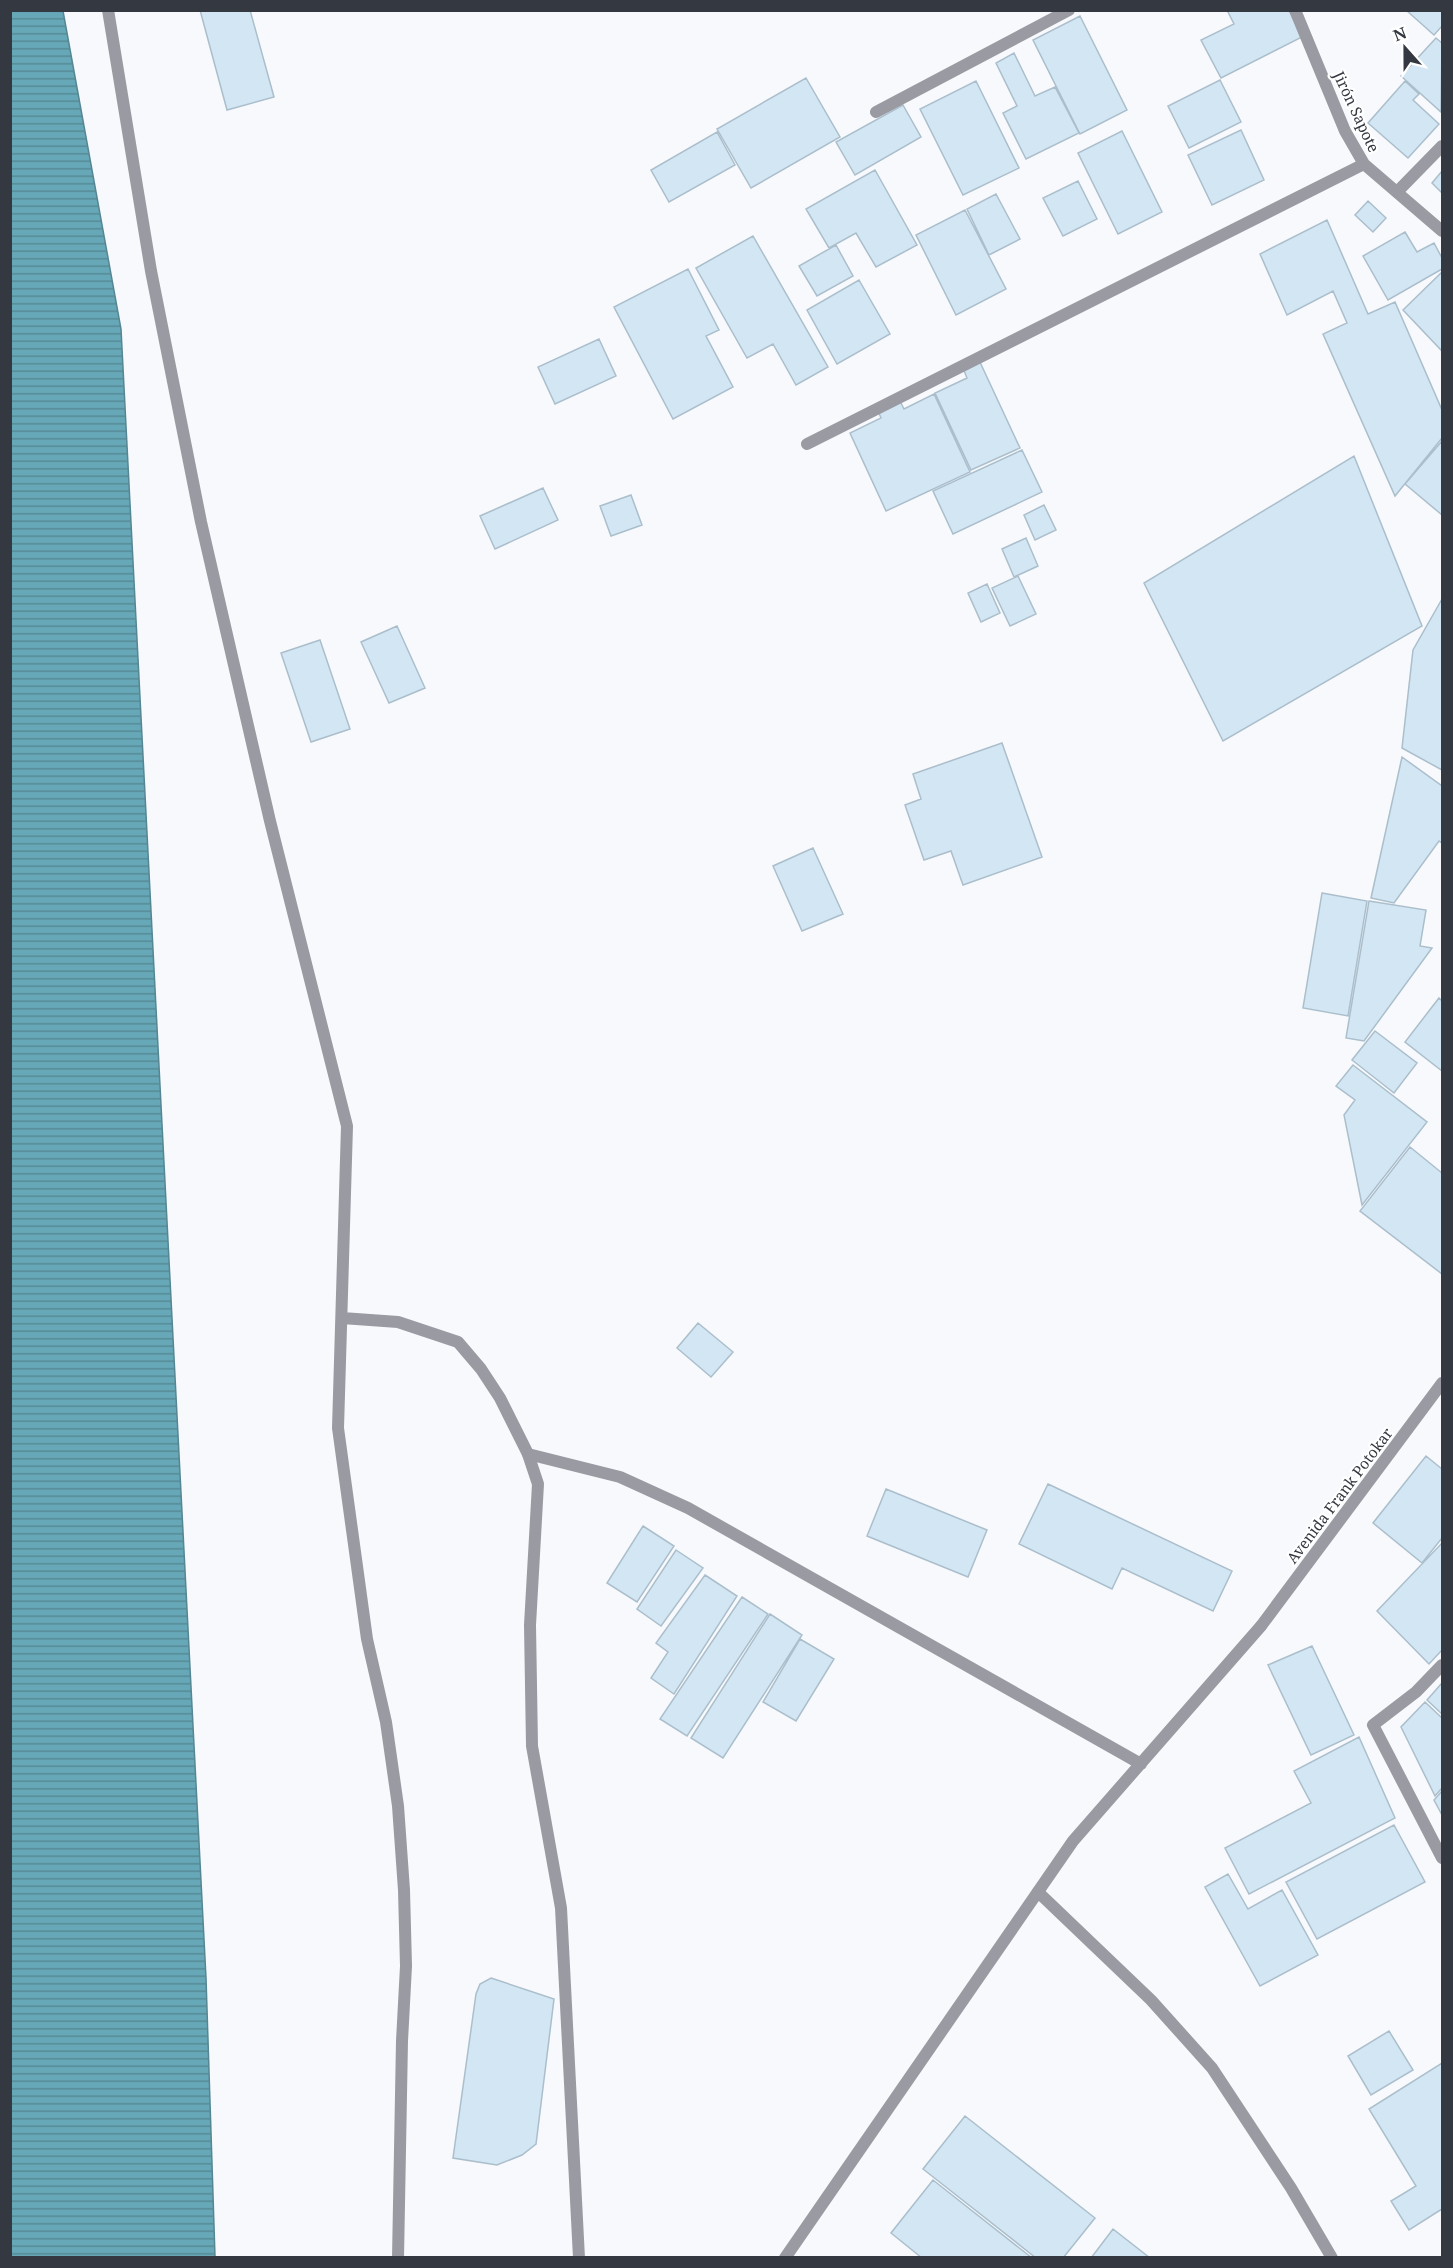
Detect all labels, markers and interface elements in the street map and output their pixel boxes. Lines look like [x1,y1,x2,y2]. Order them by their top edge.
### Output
north arrow [1375,18,1435,78]
text: N [1390,21,1410,47]
street label: Jirón Sapote [1329,67,1384,155]
street label: Avenida Frank Potokar [1282,1424,1397,1567]

